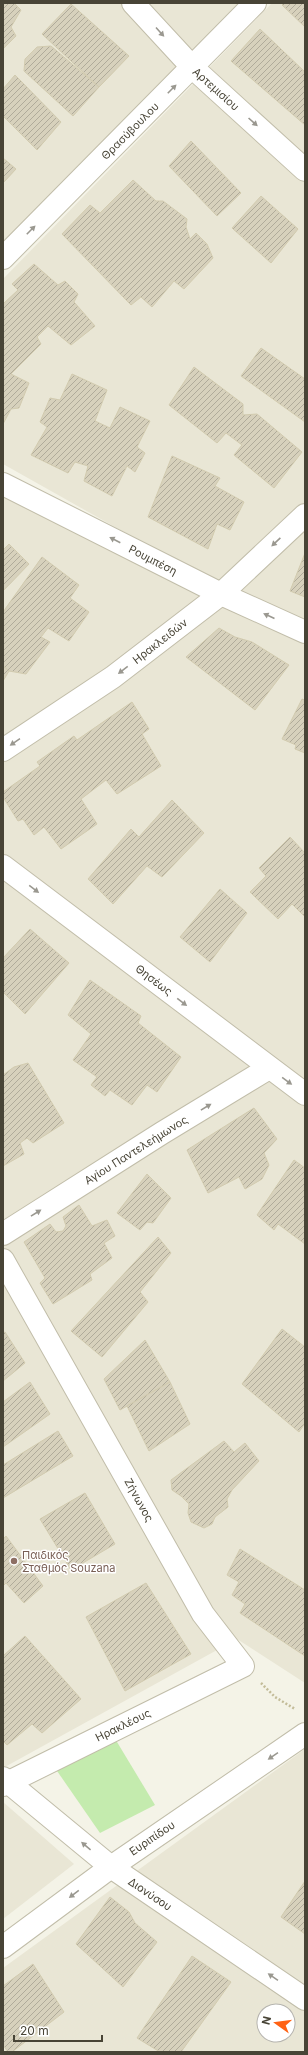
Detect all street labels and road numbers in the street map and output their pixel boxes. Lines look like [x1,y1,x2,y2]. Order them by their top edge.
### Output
street label: Αρτεμισίου [190,64,242,114]
street label: Θρασύβουλου [98,99,162,163]
street label: Ρουμπέση [126,542,180,578]
street label: Ηρακλειδών [130,615,191,667]
street label: Θησέως [133,962,175,998]
street label: Αγίου Παντελεήμωνος [82,1112,190,1188]
street label: Ζήνωνος [121,1476,157,1524]
street label: Ηρακλέους [93,1706,153,1744]
street label: Ευριπίδου [126,1818,178,1858]
street label: Διονύσου [126,1874,174,1914]

